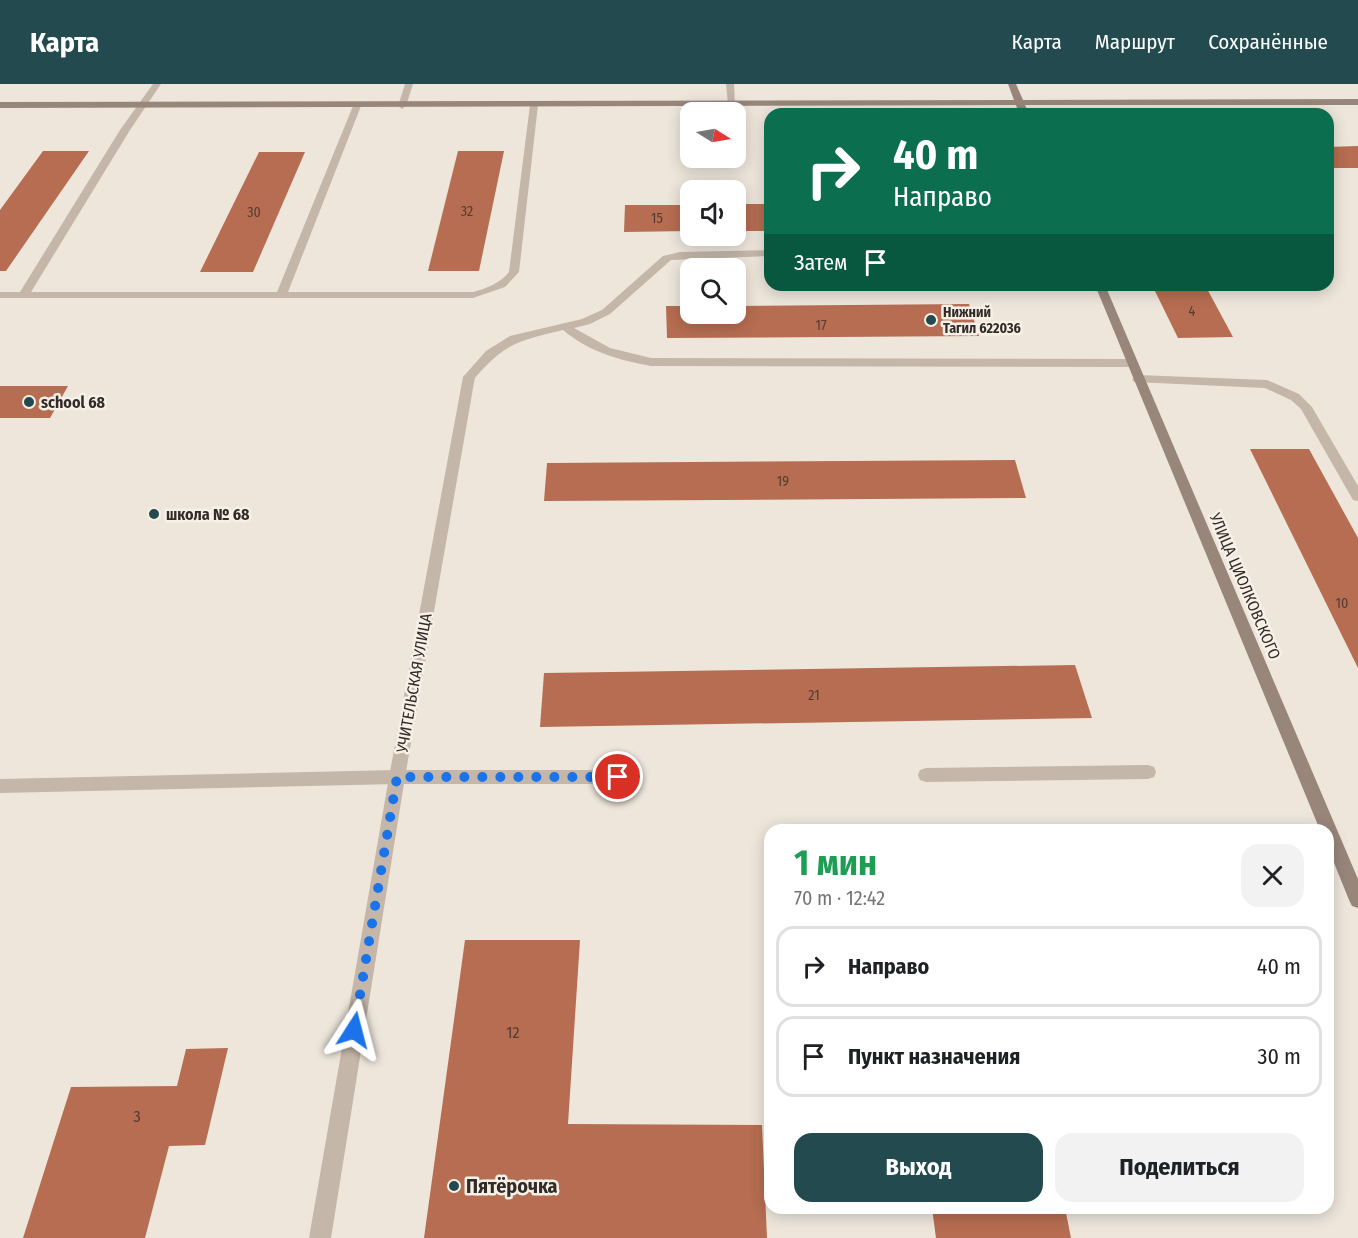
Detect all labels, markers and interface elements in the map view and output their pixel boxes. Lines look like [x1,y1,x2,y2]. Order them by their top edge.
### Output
text: Карта [30,26,99,59]
text: Карта [1012,29,1062,55]
text: Маршрут [1095,29,1175,55]
text: Сохранённые [1208,29,1328,55]
north arrow [680,102,746,168]
map controls [680,102,746,324]
text: 40 m [893,130,978,180]
icon: right [794,132,872,210]
button: sound [680,180,746,246]
text: Направо [893,181,992,213]
house number: 32 [461,203,473,220]
house number: 30 [247,204,261,221]
house number: 15 [651,210,663,227]
icon: arrive [859,246,892,279]
text: Затем [794,249,847,276]
button: search [680,258,746,324]
house number: 4 [1189,303,1196,320]
place label: Нижний Тагил 622036 [943,304,1021,337]
marker: Нижний Тагил 622036 [924,313,938,327]
house number: 17 [815,317,827,334]
place label: school 68 [41,393,106,412]
marker: school 68 [22,395,36,409]
house number: 19 [777,473,789,490]
place label: школа № 68 [166,505,250,524]
marker: школа № 68 [147,507,161,521]
street label: УЛИЦА ЦИОЛКОВСКОГО [1205,509,1284,662]
house number: 10 [1336,595,1348,612]
street label: УЧИТЕЛЬСКАЯ УЛИЦА [392,611,436,755]
house number: 21 [808,687,820,704]
pin [592,751,643,802]
icon: arrive [601,760,634,793]
text: 1 мин [794,841,877,885]
button: close [1241,844,1304,907]
text: 70 m · 12:42 [794,886,885,910]
icon: right [797,950,830,983]
text: Направо [848,953,929,980]
text: 40 m [1257,953,1301,980]
position arrow [322,998,386,1062]
house number: 12 [506,1023,520,1042]
icon: arrive [797,1040,830,1073]
text: Пункт назначения [848,1043,1020,1070]
text: 30 m [1258,1043,1301,1070]
house number: 3 [133,1107,141,1126]
button: Выход [794,1133,1043,1202]
button: Поделиться [1055,1133,1304,1202]
place label: Пятёрочка [466,1174,558,1198]
marker: Пятёрочка [447,1179,461,1193]

